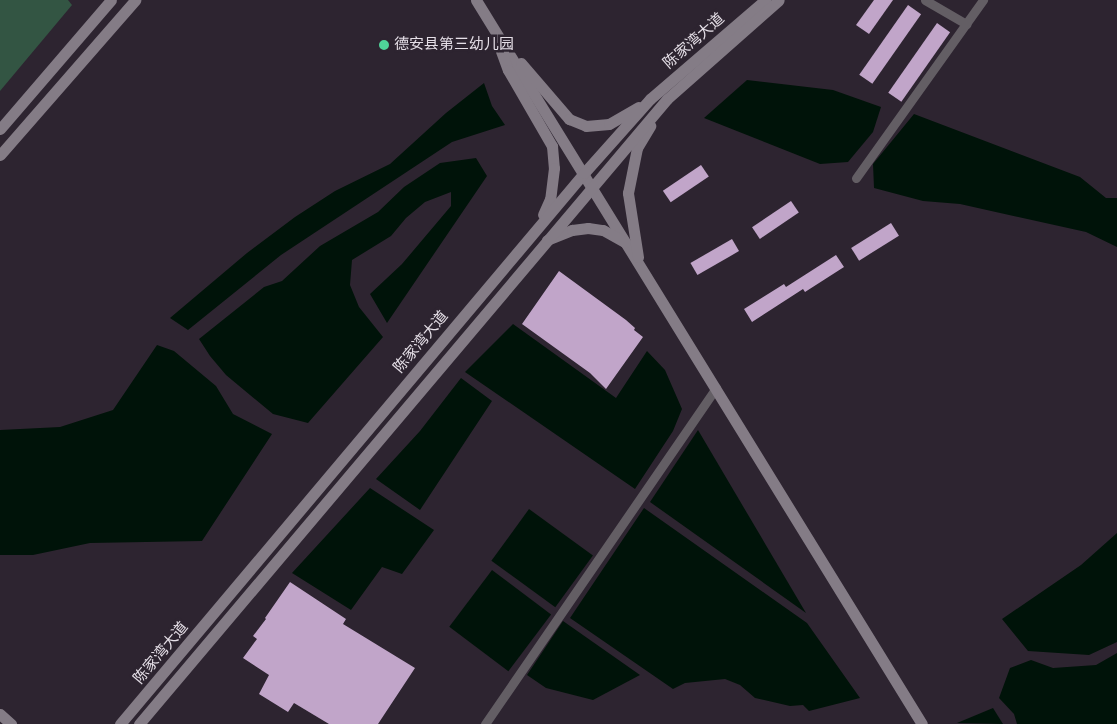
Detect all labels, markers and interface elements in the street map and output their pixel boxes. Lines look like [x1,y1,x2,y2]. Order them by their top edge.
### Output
street label: 陈家湾大道 [660,10,728,72]
place label: 德安县第三幼儿园 [394,36,514,54]
marker: 德安县第三幼儿园 [378,39,390,51]
street label: 陈家湾大道 [390,307,452,377]
street label: 陈家湾大道 [130,618,192,688]

